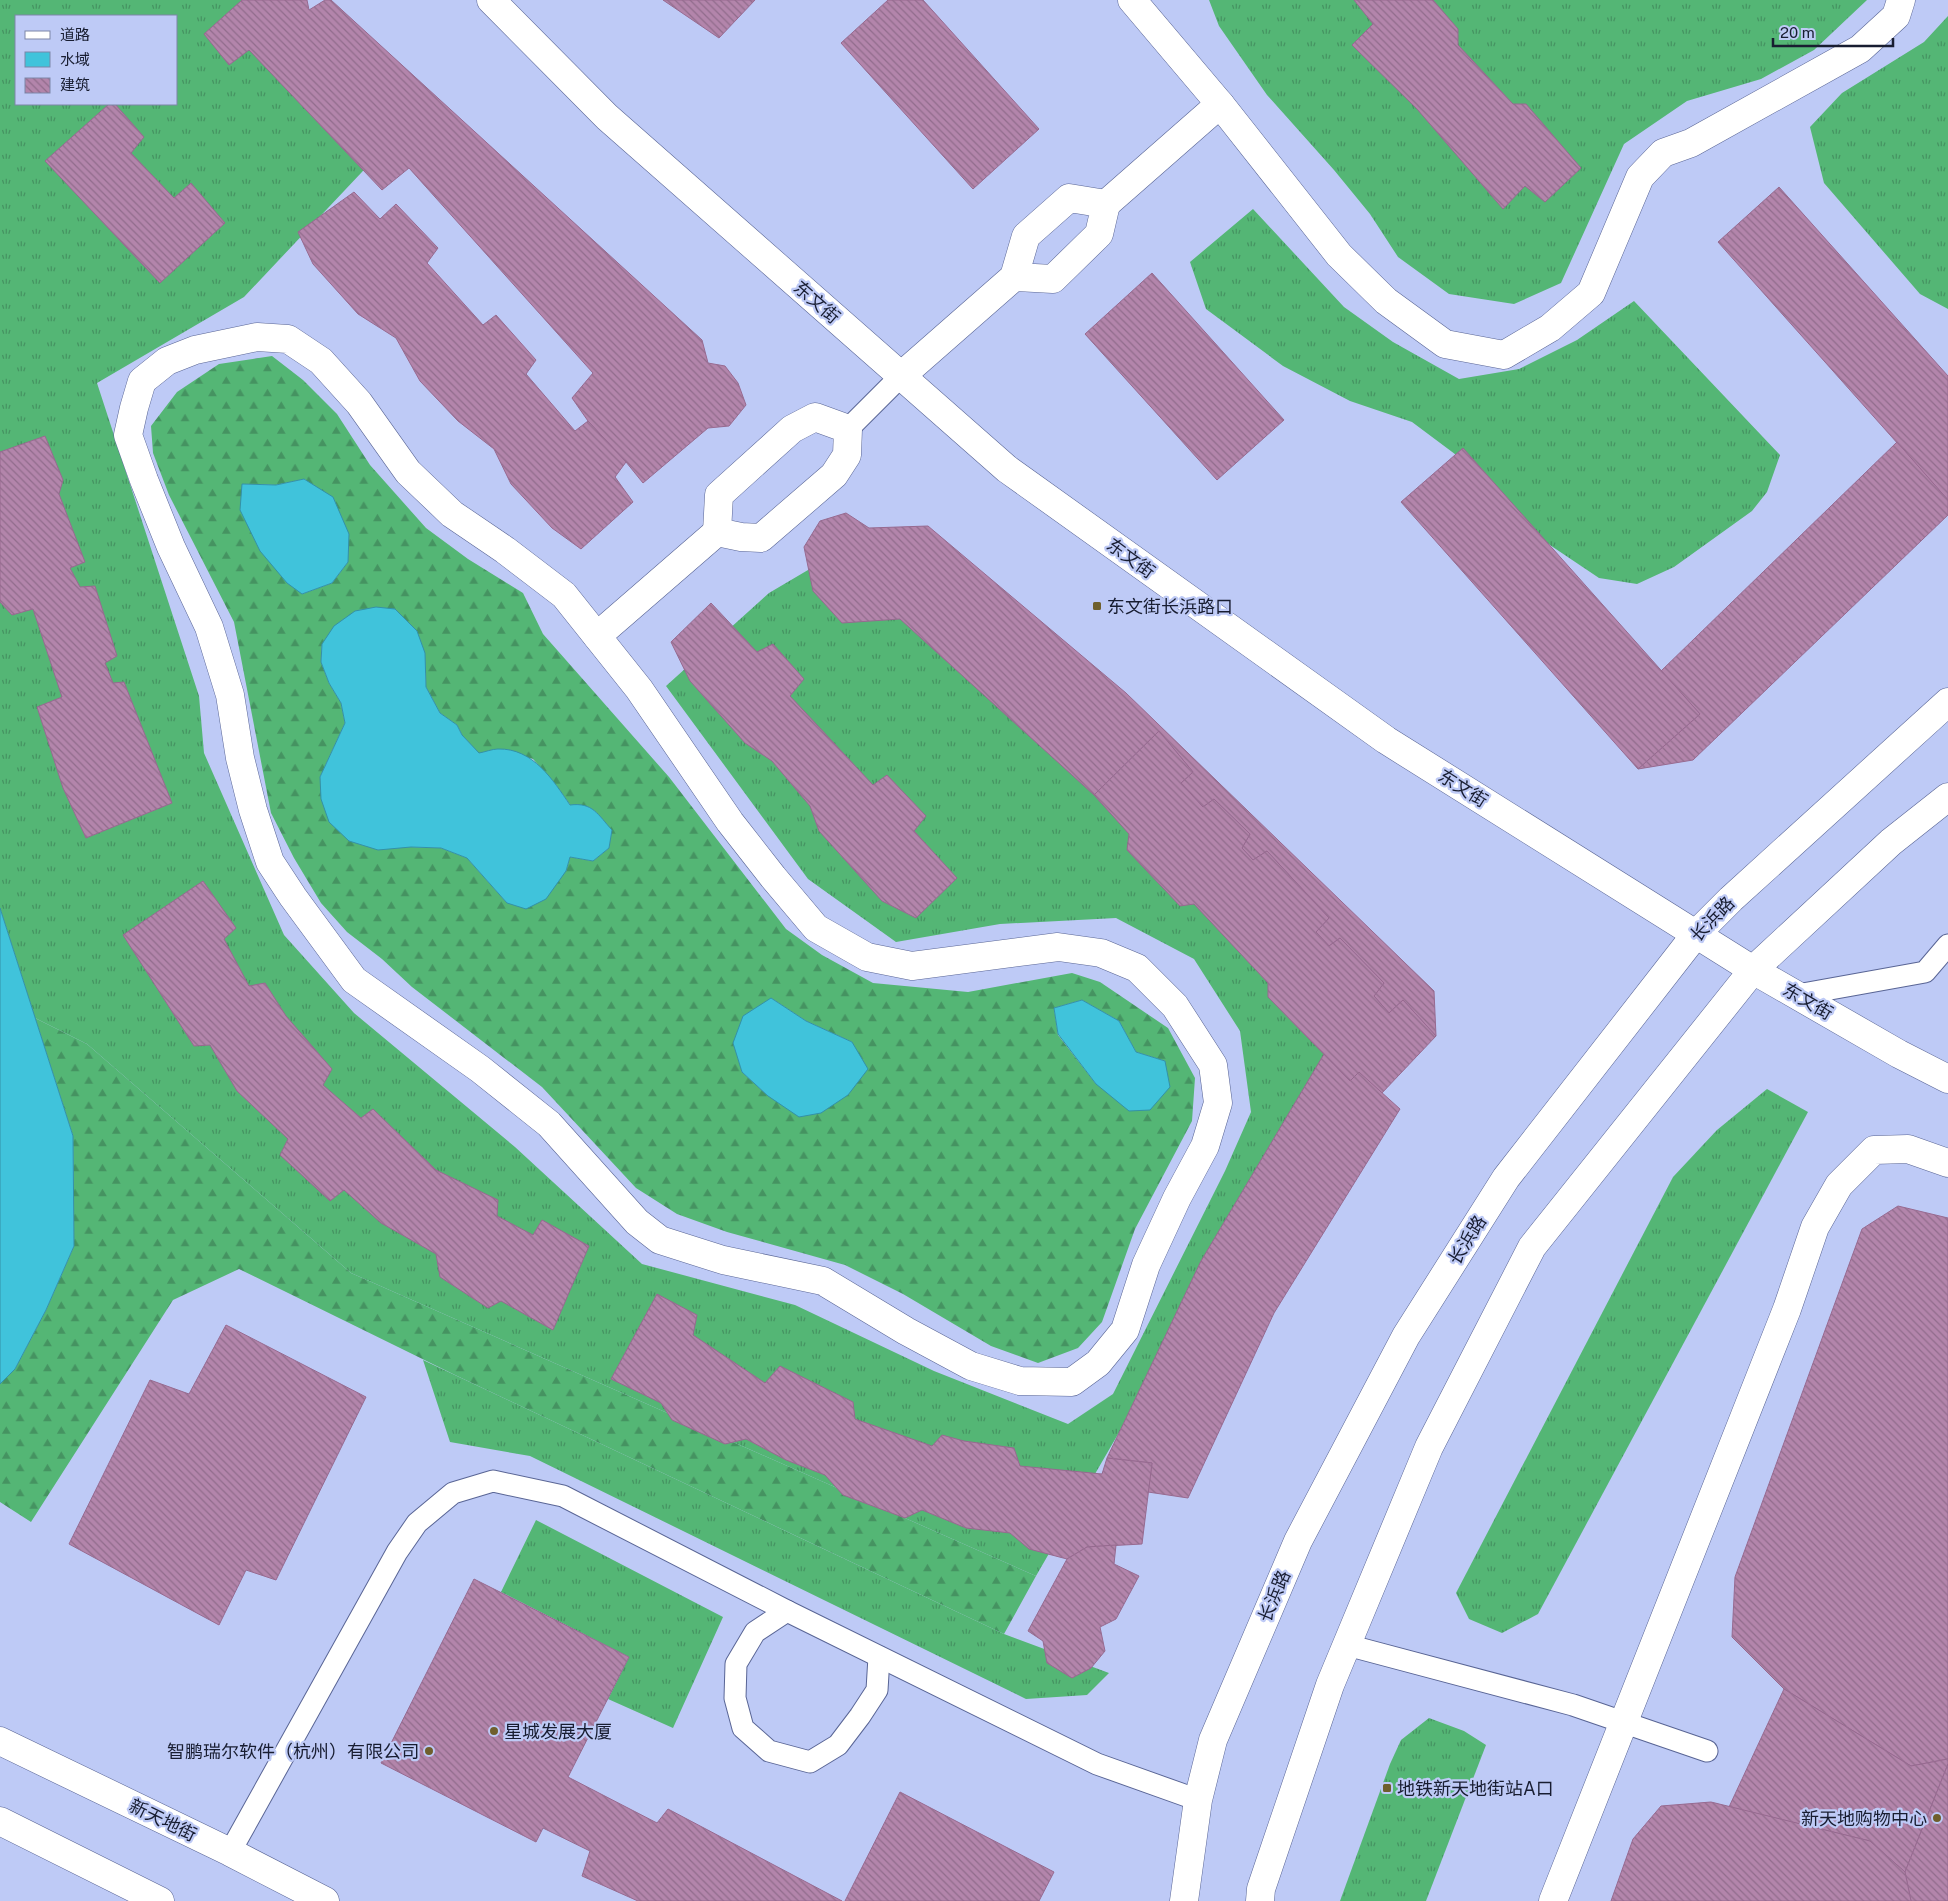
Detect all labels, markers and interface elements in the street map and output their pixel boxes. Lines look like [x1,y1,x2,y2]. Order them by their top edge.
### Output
legend [15,15,178,105]
scale bar [1773,15,1893,47]
text: 20 m [1780,24,1815,41]
text: 道路 [60,26,90,43]
text: 水域 [60,51,90,68]
text: 建筑 [60,76,90,93]
street label: 东文街 [790,276,844,328]
street label: 东文街 [1103,534,1159,582]
place label: 东文街长浜路口 [1107,596,1233,617]
marker: 东文街长浜路口 [1091,600,1103,612]
street label: 东文街 [1435,765,1491,811]
street label: 长浜路 [1686,892,1738,946]
street label: 东文街 [1779,978,1837,1024]
street label: 长浜路 [1444,1212,1490,1268]
street label: 长浜路 [1254,1567,1294,1625]
place label: 星城发展大厦 [504,1721,612,1742]
marker: 星城发展大厦 [488,1725,500,1737]
place label: 智鹏瑞尔软件（杭州）有限公司 [167,1741,419,1762]
marker: 智鹏瑞尔软件（杭州）有限公司 [423,1745,435,1757]
place label: 地铁新天地街站A口 [1397,1778,1554,1799]
marker: 地铁新天地街站A口 [1381,1782,1393,1794]
street label: 新天地街 [126,1795,200,1845]
place label: 新天地购物中心 [1801,1808,1927,1829]
marker: 新天地购物中心 [1931,1812,1943,1824]

